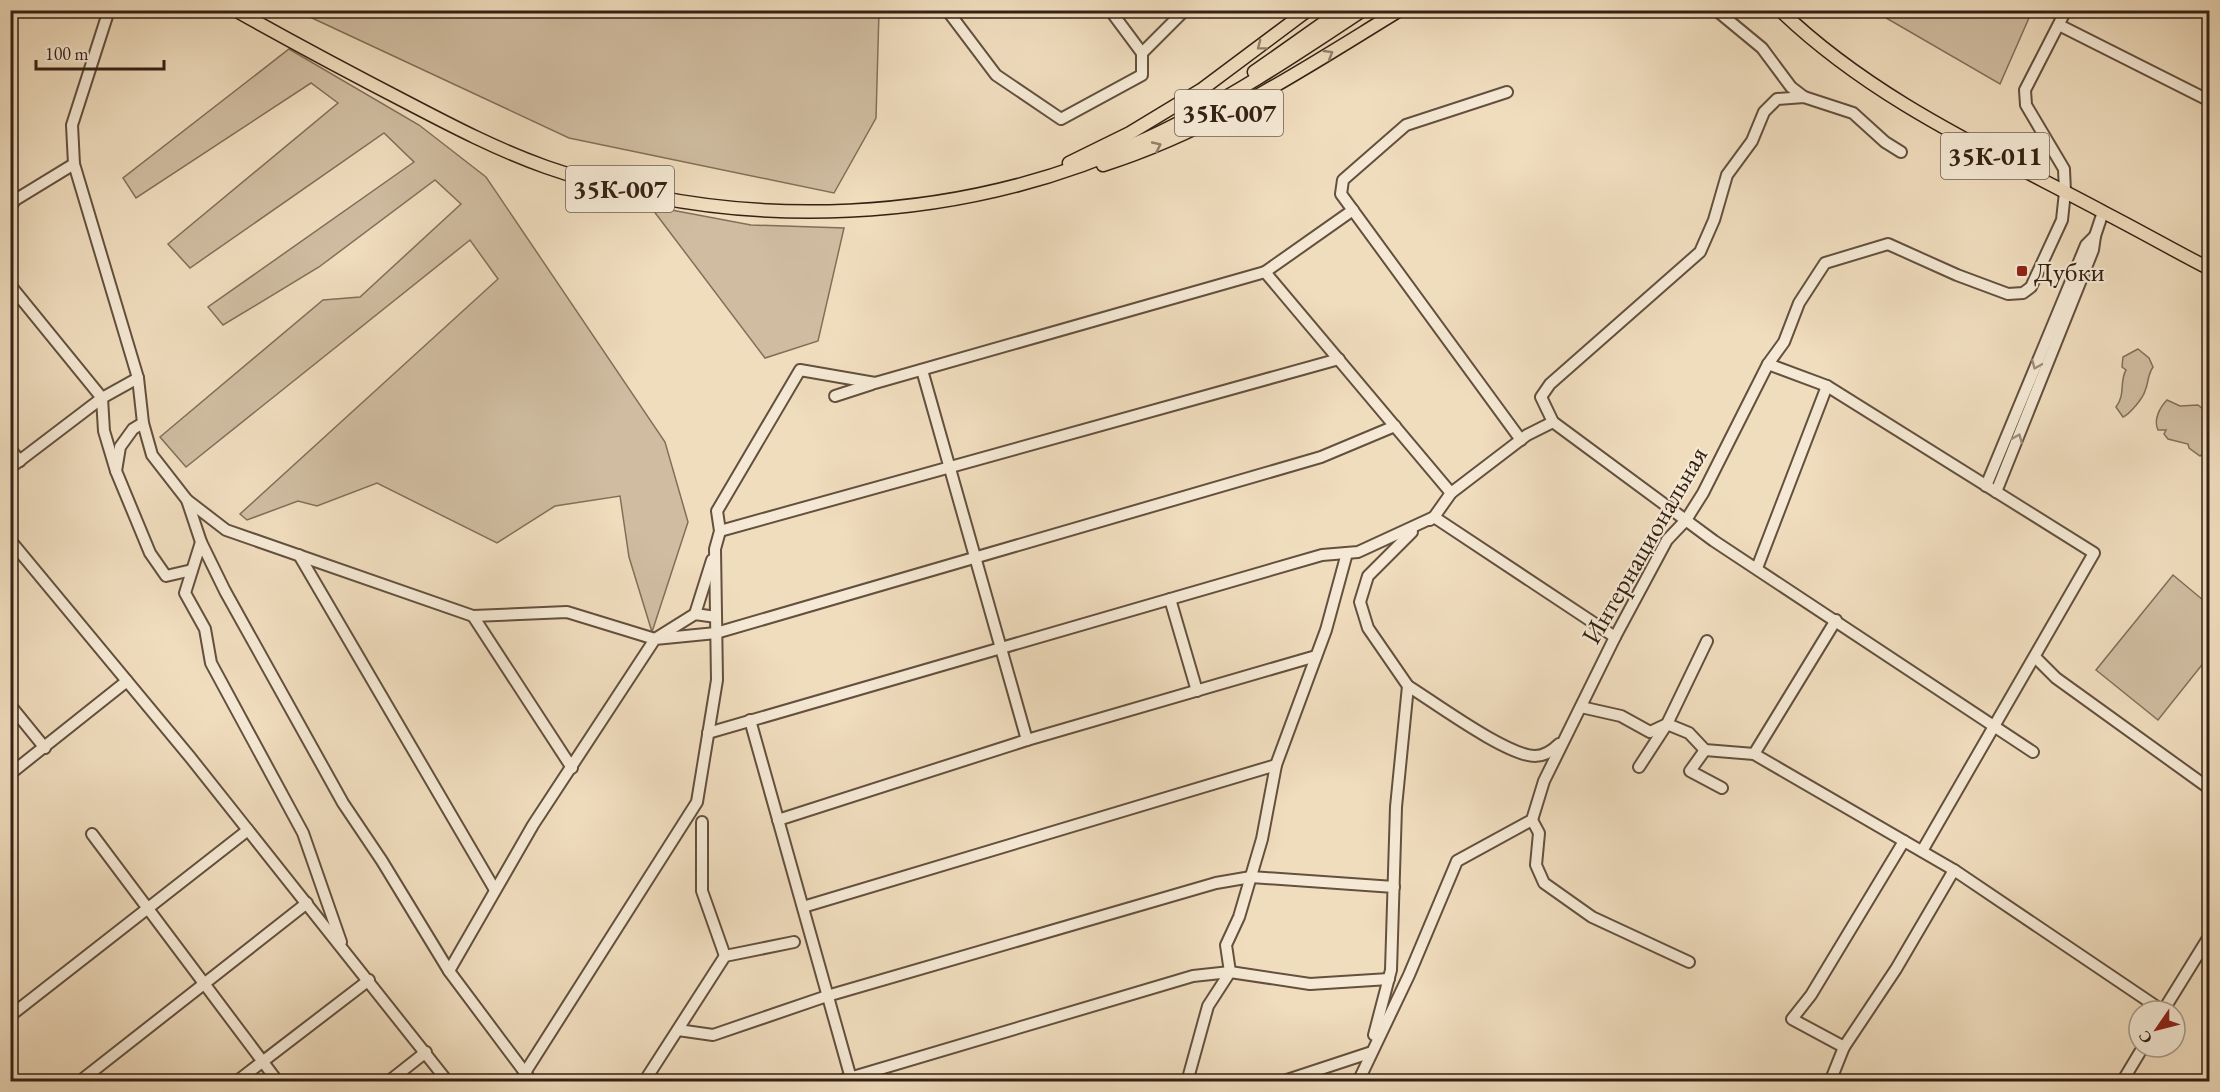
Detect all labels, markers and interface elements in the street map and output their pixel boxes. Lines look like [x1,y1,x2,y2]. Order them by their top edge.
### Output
scale bar [36,33,164,71]
one-way arrow [1257,38,1268,49]
text: 100 m [45,42,89,65]
one-way arrow [1323,49,1333,61]
road number: 35К-007 [1175,90,1283,136]
road number: 35К-011 [1941,133,2049,179]
one-way arrow [1151,142,1162,154]
road number: 35К-007 [566,166,674,212]
place label: Дубки [2034,254,2105,289]
marker: Дубки [2015,264,2029,278]
one-way arrow [2031,358,2043,369]
one-way arrow [2011,433,2023,444]
street label: Интернациональная [1573,440,1715,650]
north arrow [2127,999,2187,1059]
text: С [2133,1027,2157,1048]

